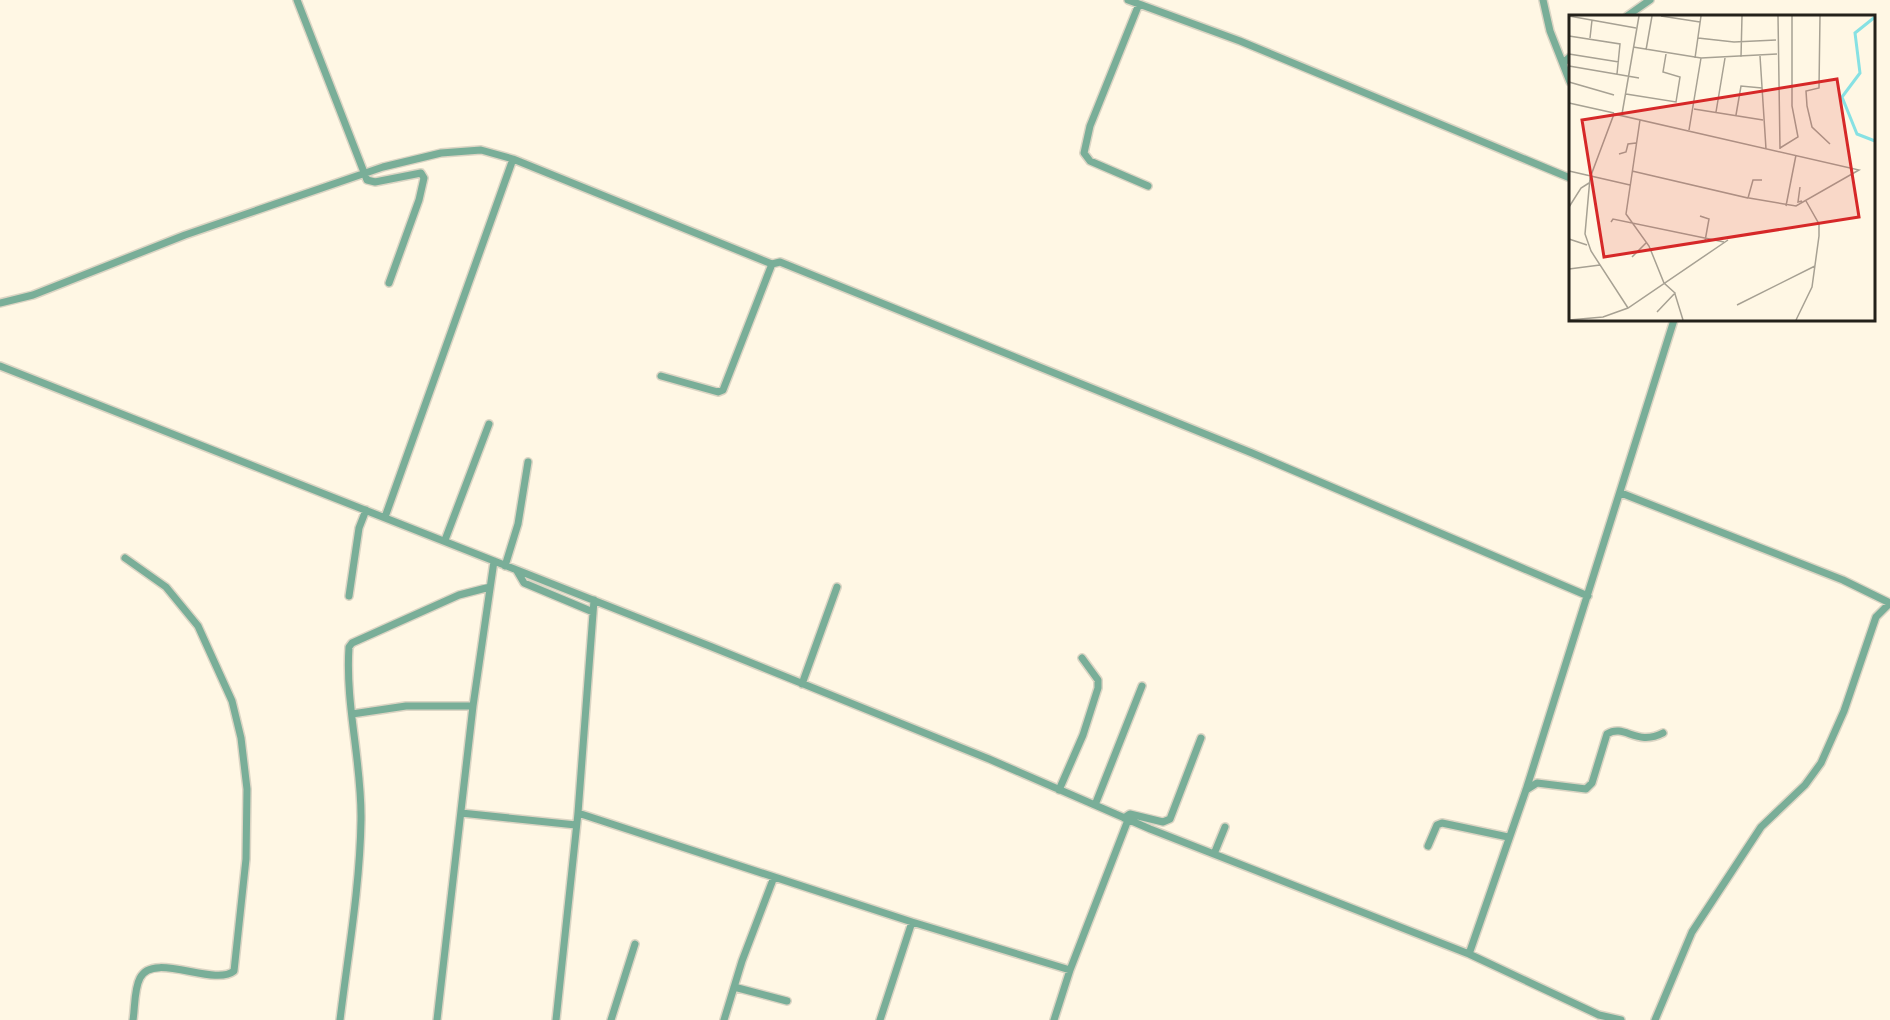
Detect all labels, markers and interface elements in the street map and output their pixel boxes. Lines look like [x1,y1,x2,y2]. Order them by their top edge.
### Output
inset map [1569,15,1875,321]

